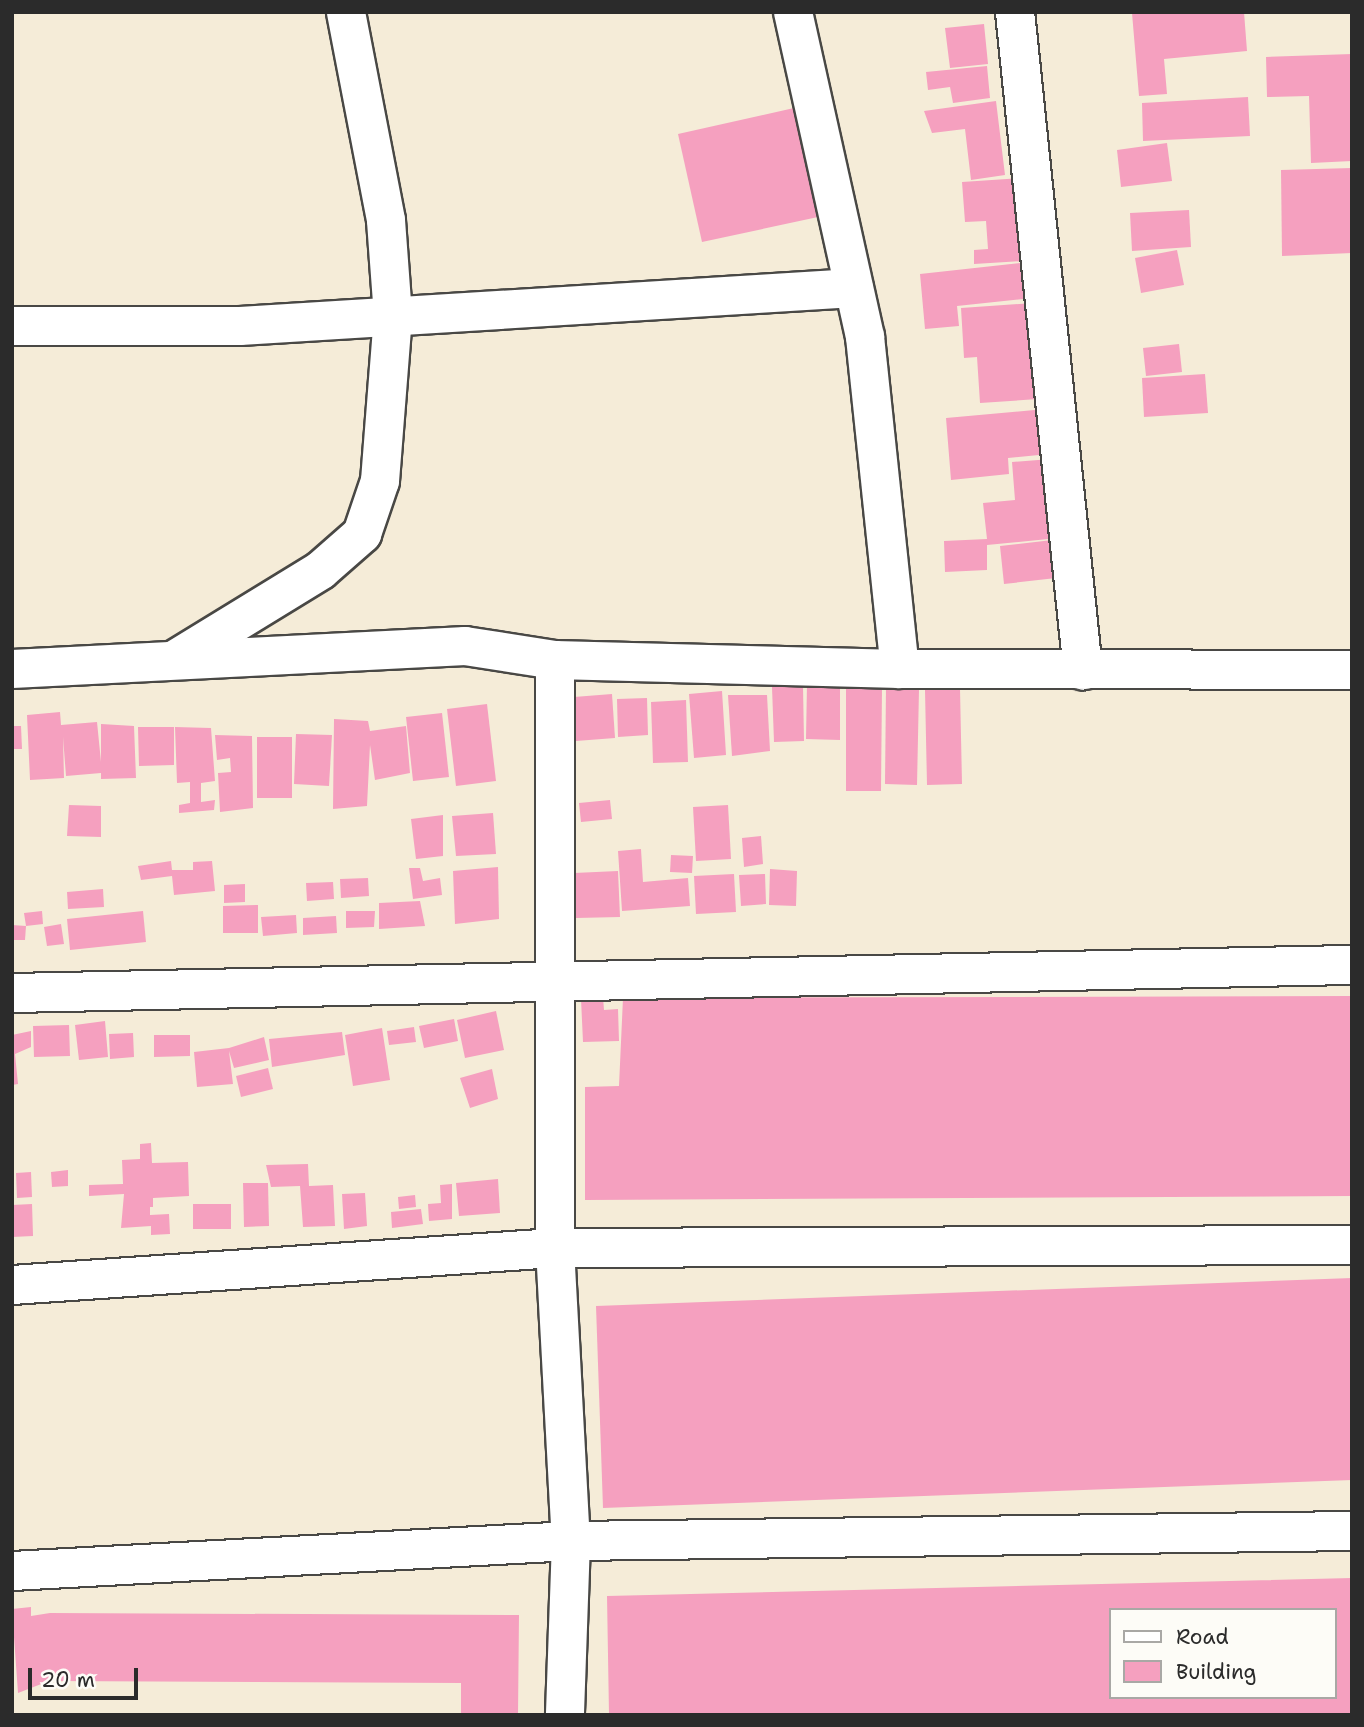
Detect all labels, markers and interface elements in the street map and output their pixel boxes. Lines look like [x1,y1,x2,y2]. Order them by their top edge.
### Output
legend [1108,1608,1336,1699]
text: Road [1176,1623,1229,1651]
scale bar [32,1654,142,1698]
text: Building [1176,1658,1256,1686]
text: 20 m [41,1666,95,1694]

